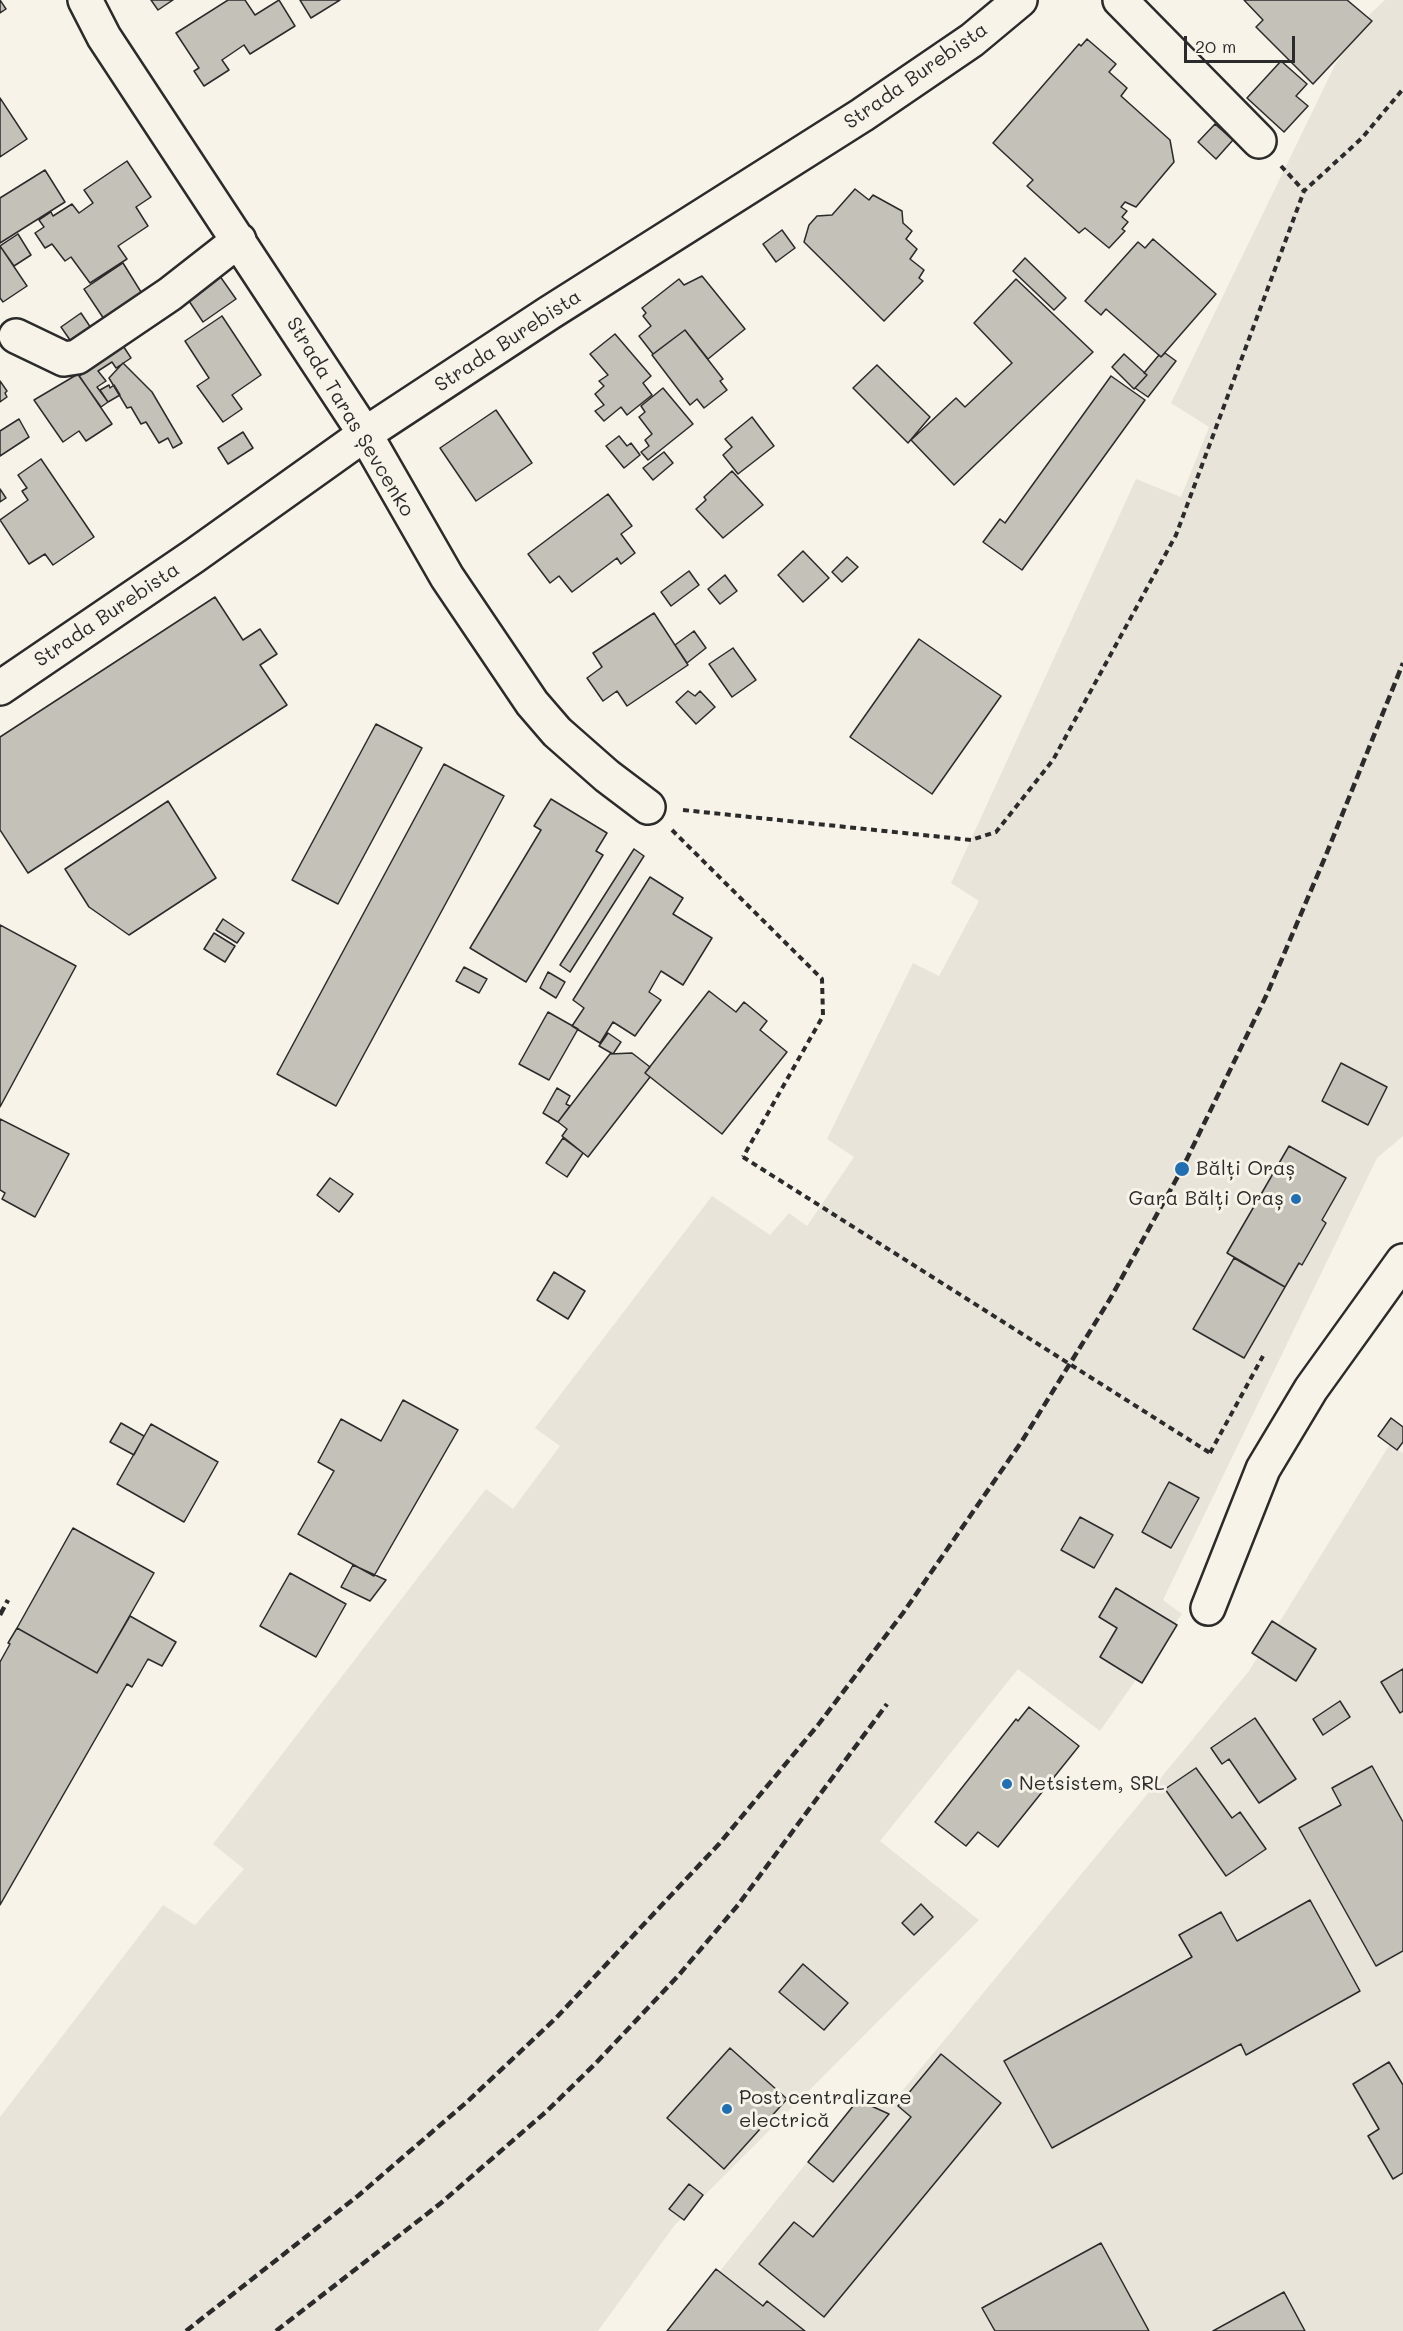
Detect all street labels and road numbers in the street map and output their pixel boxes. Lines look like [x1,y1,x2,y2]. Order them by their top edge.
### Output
street label: Strada Burebista [840,17,992,135]
street label: Strada Burebista [430,285,586,397]
street label: Strada Taras Șevcenko [281,313,419,521]
street label: Strada Burebista [30,558,184,672]

